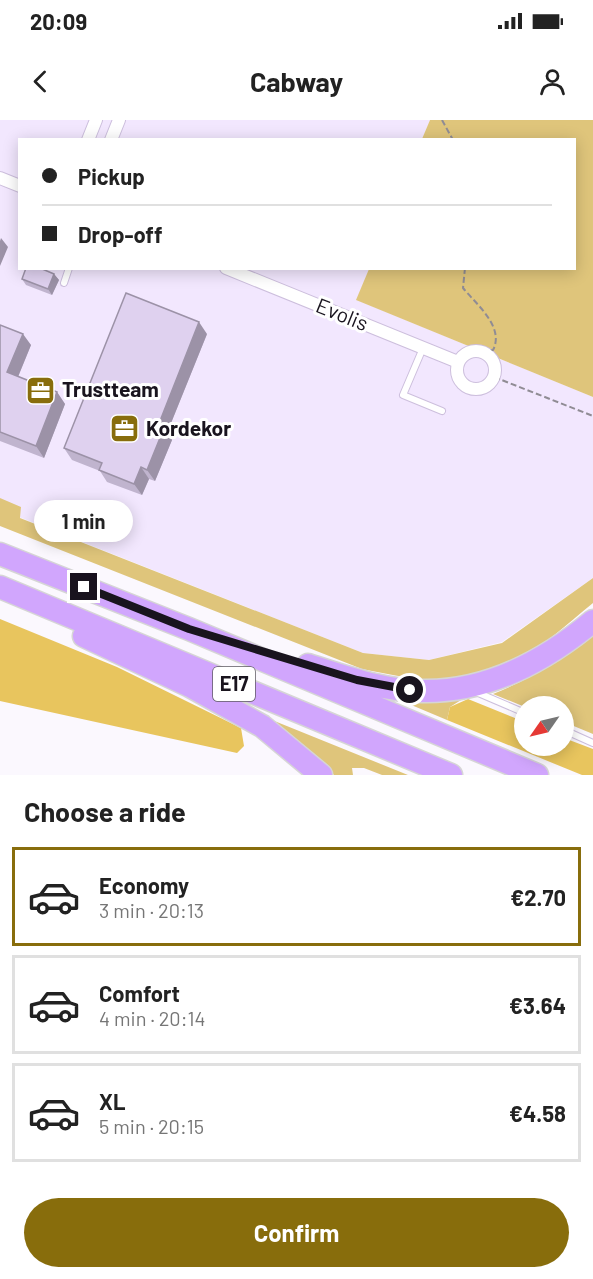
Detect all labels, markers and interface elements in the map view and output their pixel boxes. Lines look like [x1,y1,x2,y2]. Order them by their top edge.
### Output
text: 20:09 [30,8,87,34]
icon: back [24,65,57,98]
text: Cabway [250,65,343,97]
icon: person [536,65,569,98]
text: Pickup [78,163,145,189]
text: Drop-off [78,221,162,247]
street label: Evolis [313,292,372,335]
office icon: Trustteam [25,374,57,406]
place label: Trustteam [62,376,159,401]
office icon: Kordekor [109,413,141,445]
place label: Kordekor [146,415,231,440]
callout: 1 min [34,500,134,542]
text: 1 min [62,509,105,533]
route end [70,573,97,600]
road number: E17 [213,667,255,701]
route start [396,676,423,703]
north arrow [514,696,574,756]
map controls [514,696,574,756]
text: Choose a ride [24,795,186,827]
icon: car [27,870,81,924]
text: Economy [99,872,189,898]
text: €2.70 [510,884,566,910]
text: 3 min · 20:13 [99,898,204,922]
icon: car [27,978,81,1032]
text: Comfort [99,980,180,1006]
text: €3.64 [509,992,566,1018]
text: 4 min · 20:14 [99,1006,205,1030]
icon: car [27,1086,81,1140]
text: XL [99,1088,125,1114]
text: €4.58 [509,1100,566,1126]
text: 5 min · 20:15 [99,1114,204,1138]
button: Confirm [24,1198,569,1267]

